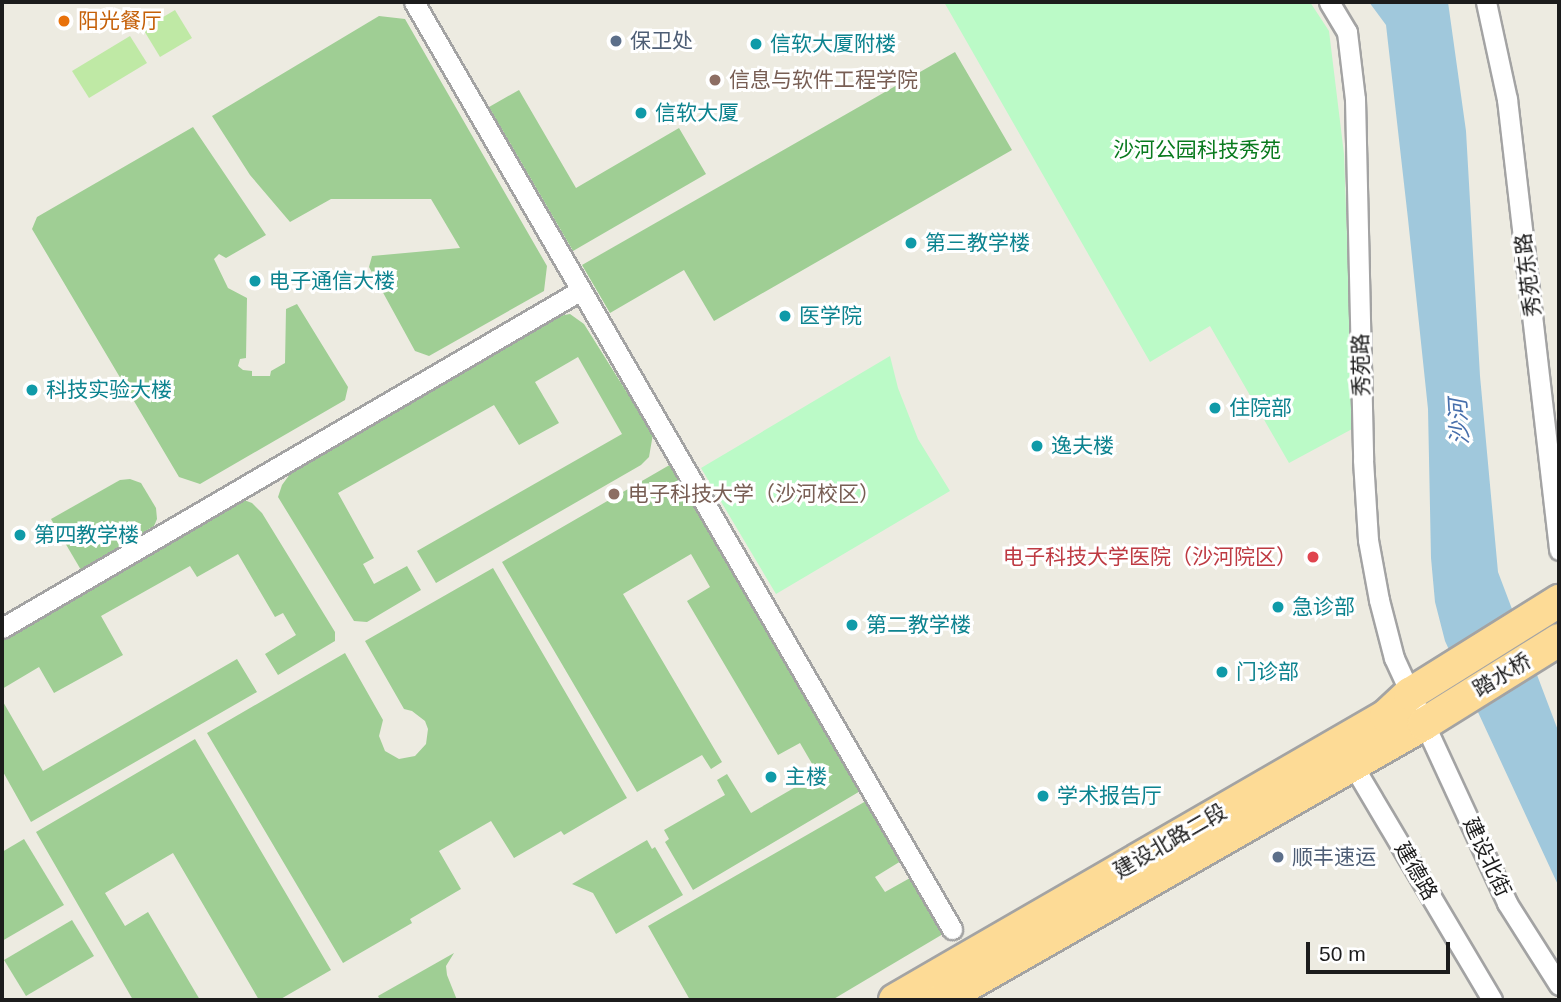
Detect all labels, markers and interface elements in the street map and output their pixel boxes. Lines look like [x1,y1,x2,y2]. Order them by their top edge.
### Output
place label: 阳光餐厅 [78,8,162,34]
marker: 阳光餐厅 [56,13,72,29]
place label: 保卫处 [630,28,693,54]
place label: 信软大厦附楼 [770,31,896,57]
marker: 保卫处 [608,33,624,49]
marker: 信软大厦附楼 [748,36,764,52]
place label: 信息与软件工程学院 [729,67,918,93]
marker: 信息与软件工程学院 [707,72,723,88]
place label: 信软大厦 [655,100,739,126]
marker: 信软大厦 [633,105,649,121]
park label: 沙河公园科技秀苑 [1113,137,1281,163]
place label: 第三教学楼 [925,230,1030,256]
street label: 秀苑东路 [1510,232,1546,318]
marker: 第三教学楼 [903,235,919,251]
place label: 电子通信大楼 [269,268,395,294]
marker: 电子通信大楼 [247,273,263,289]
place label: 医学院 [799,303,862,329]
marker: 医学院 [777,308,793,324]
street label: 秀苑路 [1348,333,1374,397]
place label: 科技实验大楼 [46,377,172,403]
marker: 科技实验大楼 [24,382,40,398]
place label: 住院部 [1229,395,1292,421]
water label: 沙河 [1444,398,1474,446]
marker: 住院部 [1207,400,1223,416]
place label: 逸夫楼 [1051,433,1114,459]
marker: 逸夫楼 [1029,438,1045,454]
place label: 电子科技大学（沙河校区） [628,481,880,507]
marker: 电子科技大学（沙河校区） [606,486,622,502]
place label: 第四教学楼 [34,522,139,548]
marker: 第四教学楼 [12,527,28,543]
place label: 电子科技大学医院（沙河院区） [1003,544,1297,570]
marker: 电子科技大学医院（沙河院区） [1303,547,1323,567]
place label: 急诊部 [1292,594,1355,620]
marker: 急诊部 [1270,599,1286,615]
place label: 第二教学楼 [866,612,971,638]
marker: 第二教学楼 [844,617,860,633]
street label: 踏水桥 [1469,648,1535,702]
place label: 门诊部 [1236,659,1299,685]
marker: 门诊部 [1214,664,1230,680]
place label: 主楼 [785,764,827,790]
marker: 主楼 [763,769,779,785]
place label: 学术报告厅 [1057,783,1162,809]
marker: 学术报告厅 [1035,788,1051,804]
street label: 建设北路二段 [1109,799,1231,883]
street label: 建设北街 [1458,814,1516,900]
street label: 建德路 [1389,837,1443,905]
place label: 顺丰速运 [1292,844,1376,870]
marker: 顺丰速运 [1270,849,1286,865]
scale bar [1309,928,1452,972]
text: 50 m [1319,942,1366,965]

